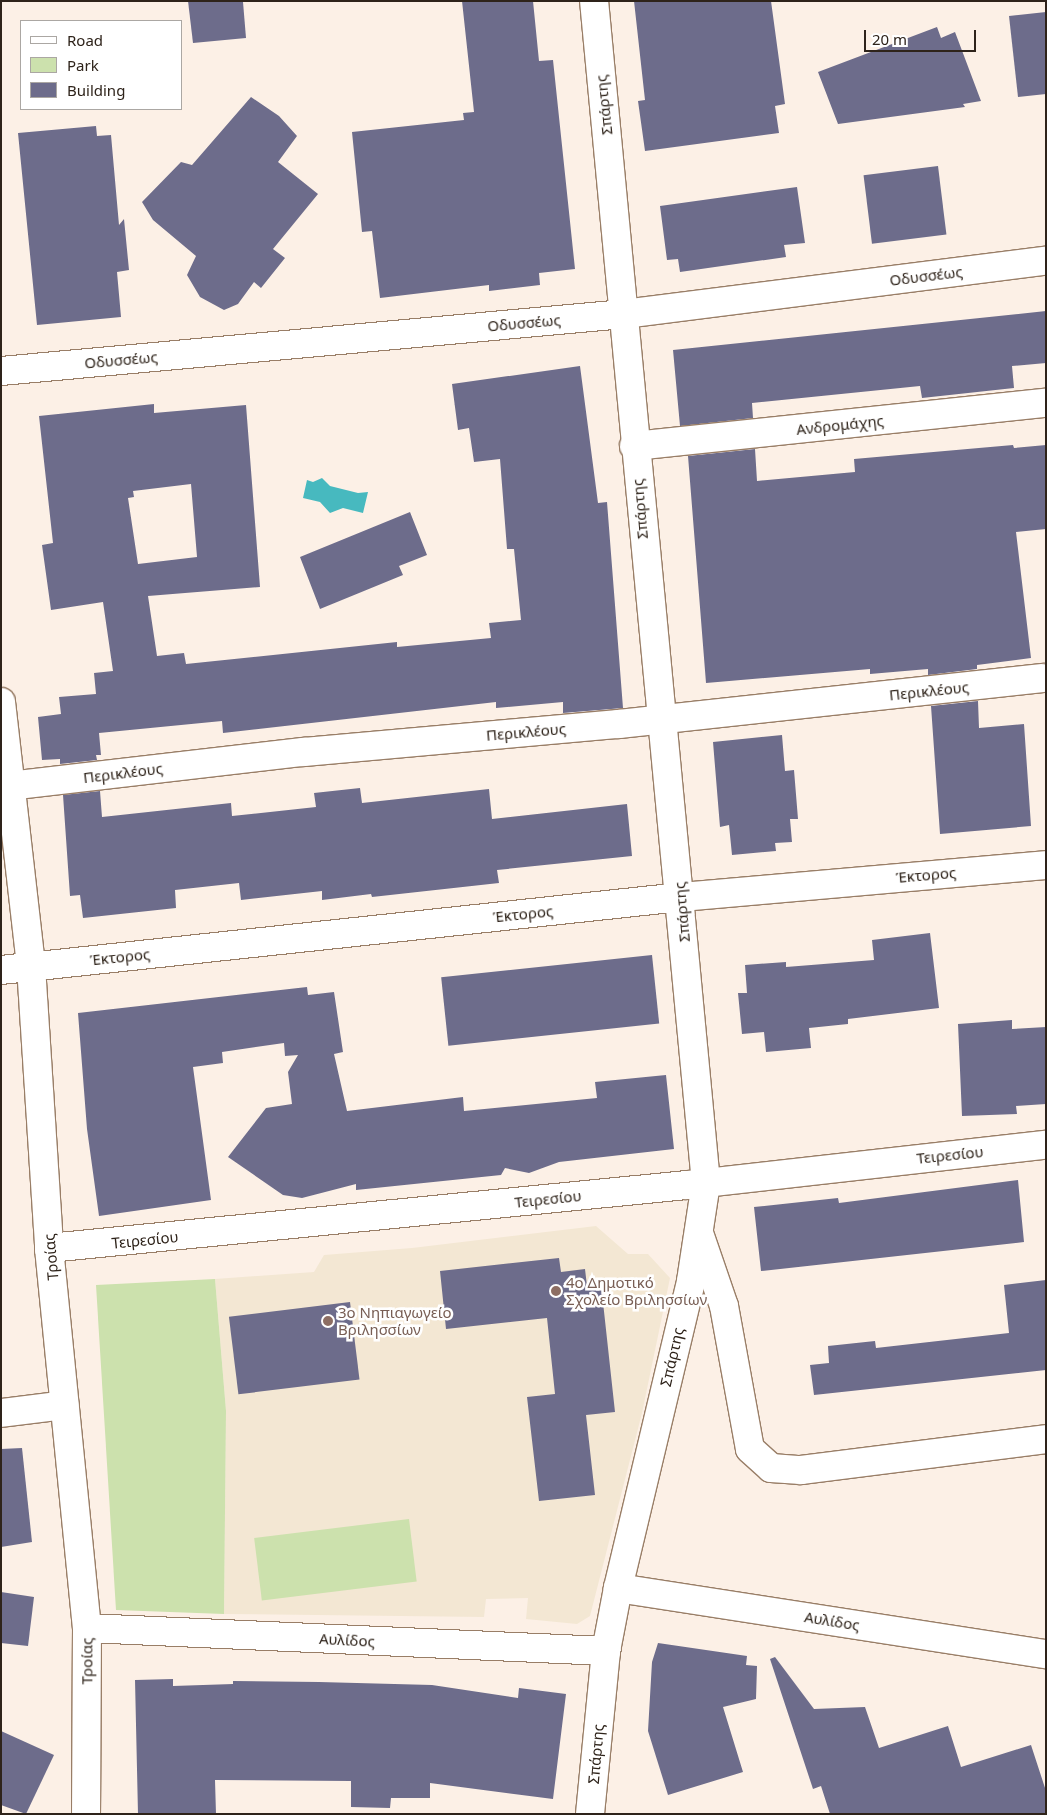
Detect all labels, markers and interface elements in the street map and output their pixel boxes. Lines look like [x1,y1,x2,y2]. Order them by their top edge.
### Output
legend [20,20,182,110]
scale bar [867,20,980,52]
text: 20 m [872,29,907,49]
text: Road [67,30,103,50]
text: Park [67,55,99,75]
street label: Σπάρτης [592,74,616,136]
text: Building [67,80,125,100]
street label: Οδυσσέως [888,263,964,289]
street label: Οδυσσέως [487,311,561,335]
street label: Οδυσσέως [84,348,158,372]
street label: Ανδρομάχης [795,411,885,439]
street label: Σπάρτης [628,478,652,540]
street label: Περικλέους [888,678,970,704]
street label: Περικλέους [485,720,567,744]
street label: Περικλέους [82,759,164,787]
street label: Έκτορος [895,863,957,887]
street label: Σπάρτης [670,881,694,943]
street label: Έκτορος [492,902,554,926]
street label: Έκτορος [89,945,151,969]
street label: Τειρεσίου [916,1143,984,1167]
street label: Τειρεσίου [514,1187,582,1211]
street label: Τειρεσίου [111,1228,179,1252]
street label: Τροίας [40,1233,62,1281]
place label: 4o Δημοτικό Σχολείο Βριλησσίων [566,1273,707,1308]
marker: 4o Δημοτικό Σχολείο Βριλησσίων [550,1285,562,1297]
place label: 3ο Νηπιαγωγείο Βριλησσίων [338,1303,451,1338]
marker: 3ο Νηπιαγωγείο Βριλησσίων [322,1315,334,1327]
street label: Σπάρτης [656,1326,688,1388]
street label: Αυλίδος [803,1608,861,1634]
street label: Αυλίδος [319,1630,375,1650]
street label: Τροίας [78,1638,96,1684]
street label: Σπάρτης [584,1723,608,1785]

